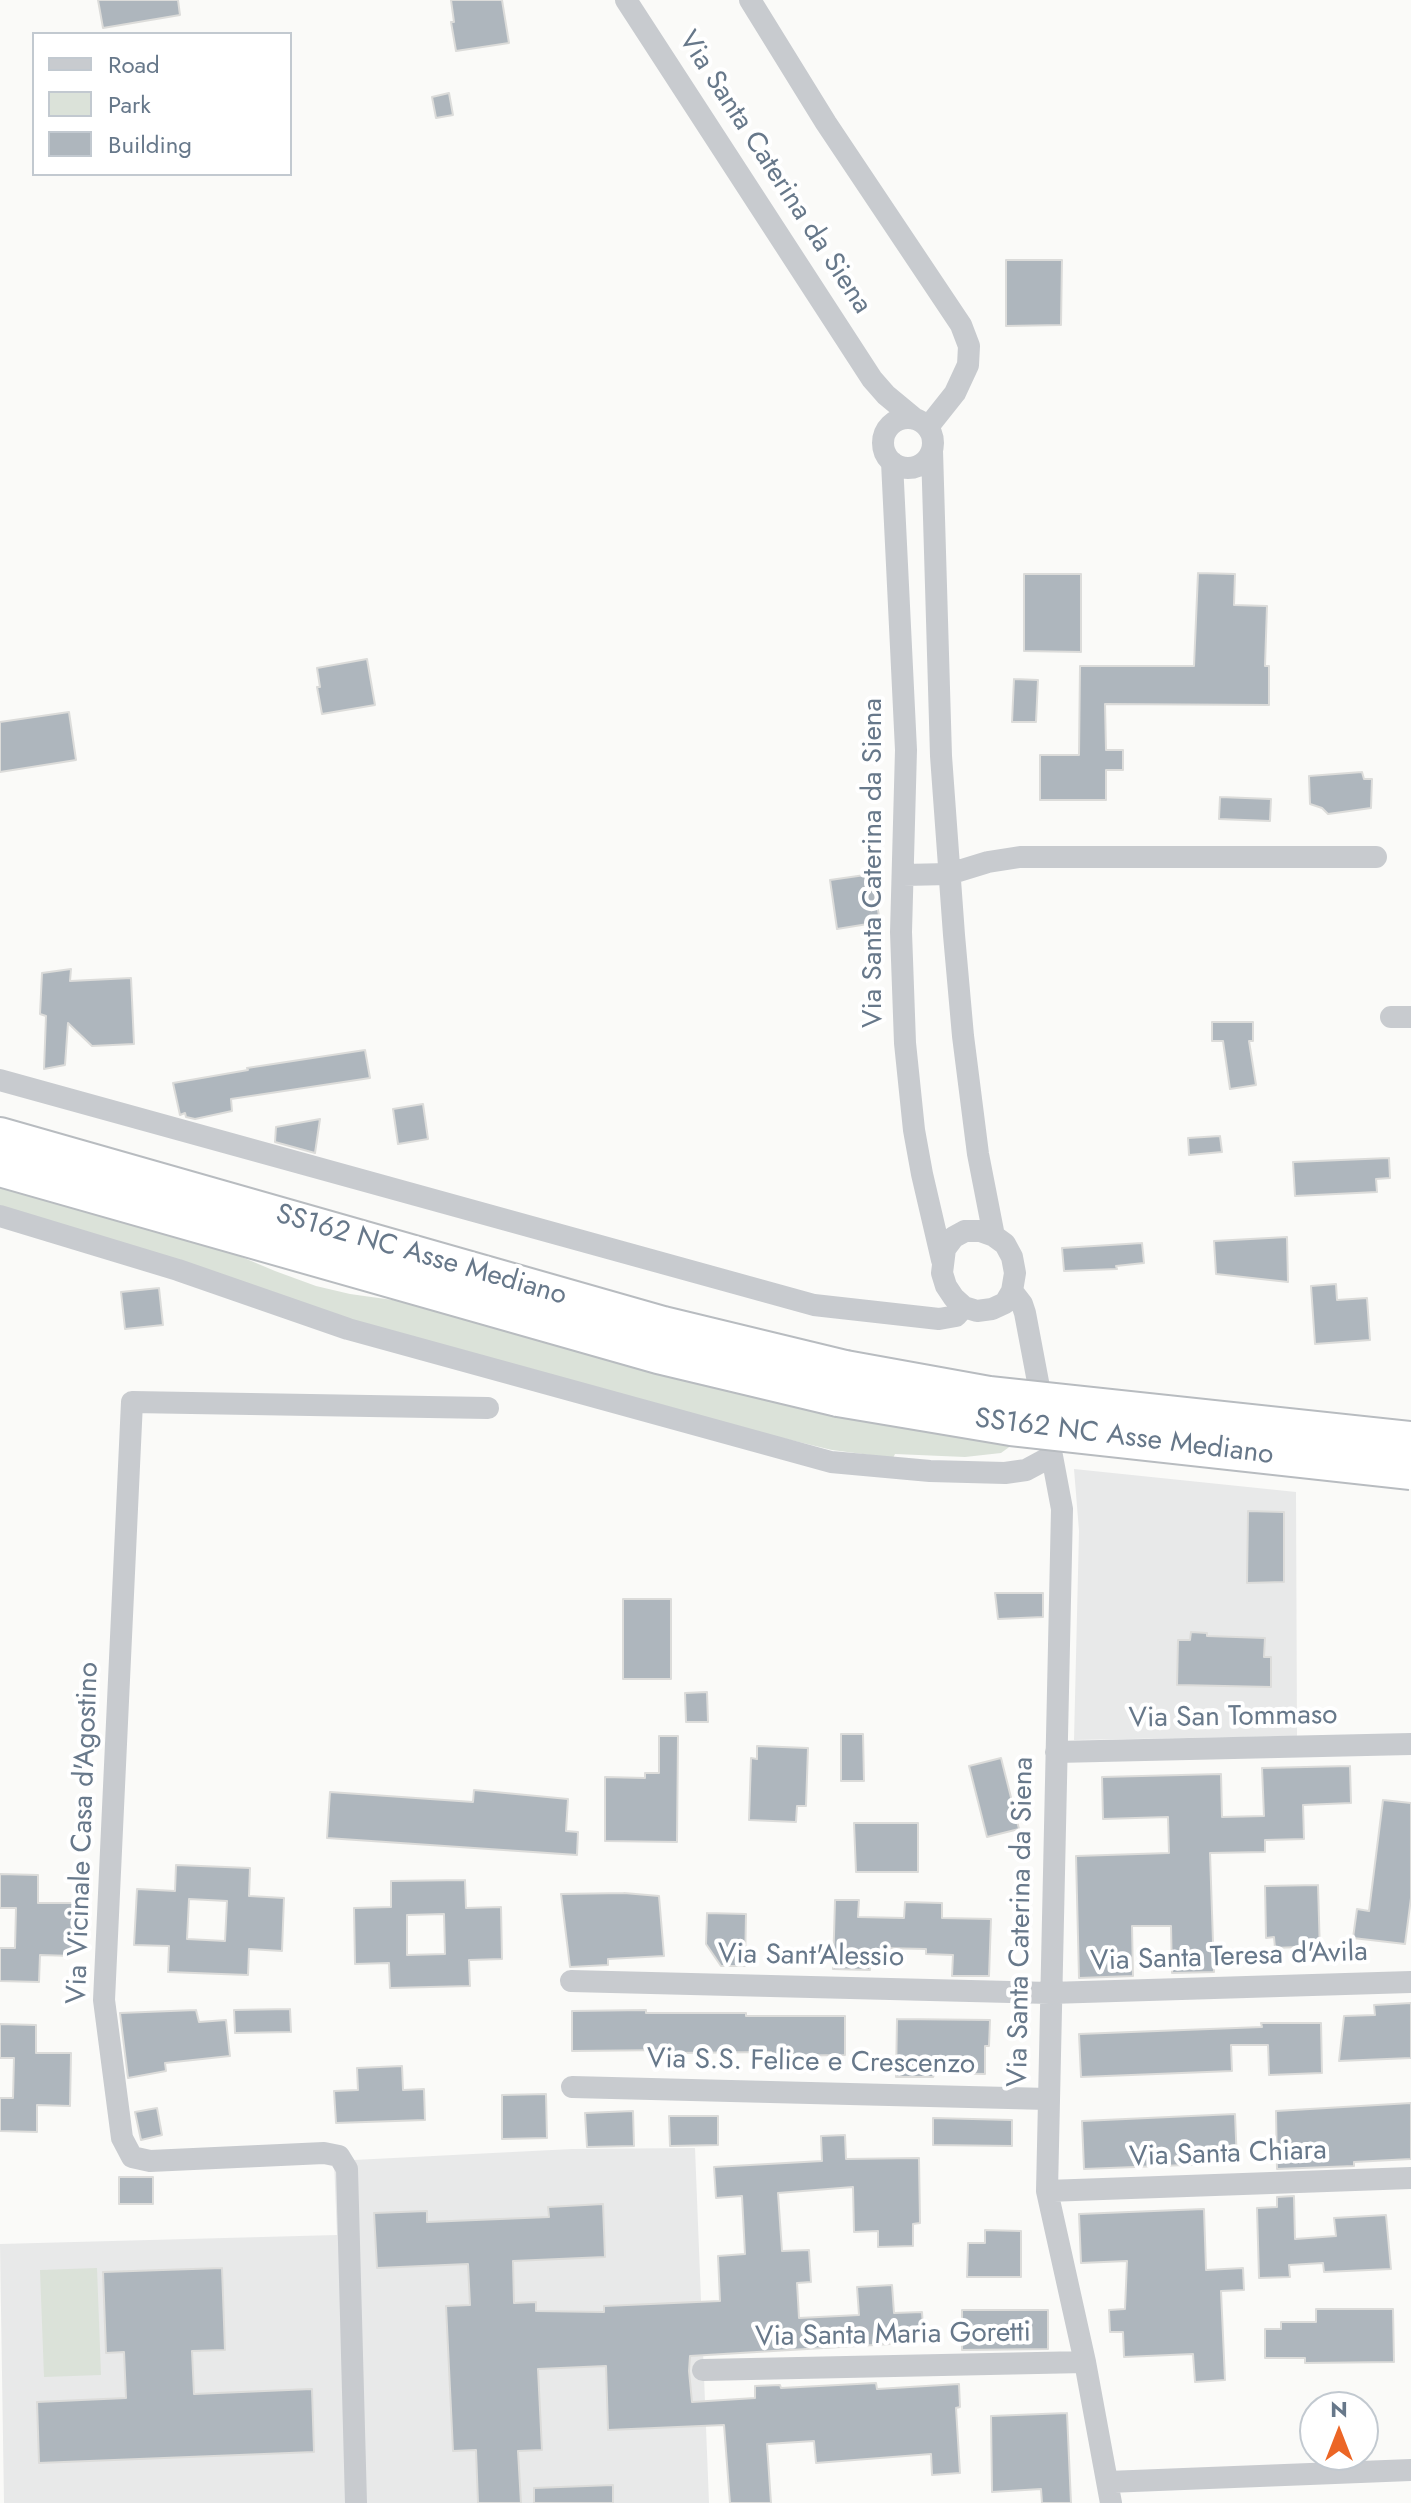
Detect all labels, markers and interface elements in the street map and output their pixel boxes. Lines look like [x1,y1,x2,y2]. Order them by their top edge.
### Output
street label: Via Santa Caterina da Siena [670,25,878,321]
legend [32,32,292,176]
text: Road [108,47,160,82]
text: Park [108,87,151,122]
text: Building [108,127,192,162]
street label: Via Santa Caterina da Siena [857,698,891,1028]
street label: SS162 NC Asse Mediano [272,1198,570,1314]
street label: SS162 NC Asse Mediano [973,1403,1275,1473]
street label: Via Vicinale Casa d'Agostino [61,1662,107,2004]
street label: Via San Tommaso [1128,1699,1338,1737]
street label: Via Santa Caterina da Siena [1002,1757,1042,2087]
street label: Via Santa Teresa d'Avila [1090,1936,1368,1980]
street label: Via Sant'Alessio [718,1939,904,1975]
street label: Via S.S. Felice e Crescenzo [647,2043,975,2083]
street label: Via Santa Chiara [1129,2135,1327,2175]
street label: Via Santa Maria Goretti [755,2317,1031,2355]
north arrow [1299,2391,1379,2471]
text: N [1330,2393,1348,2425]

